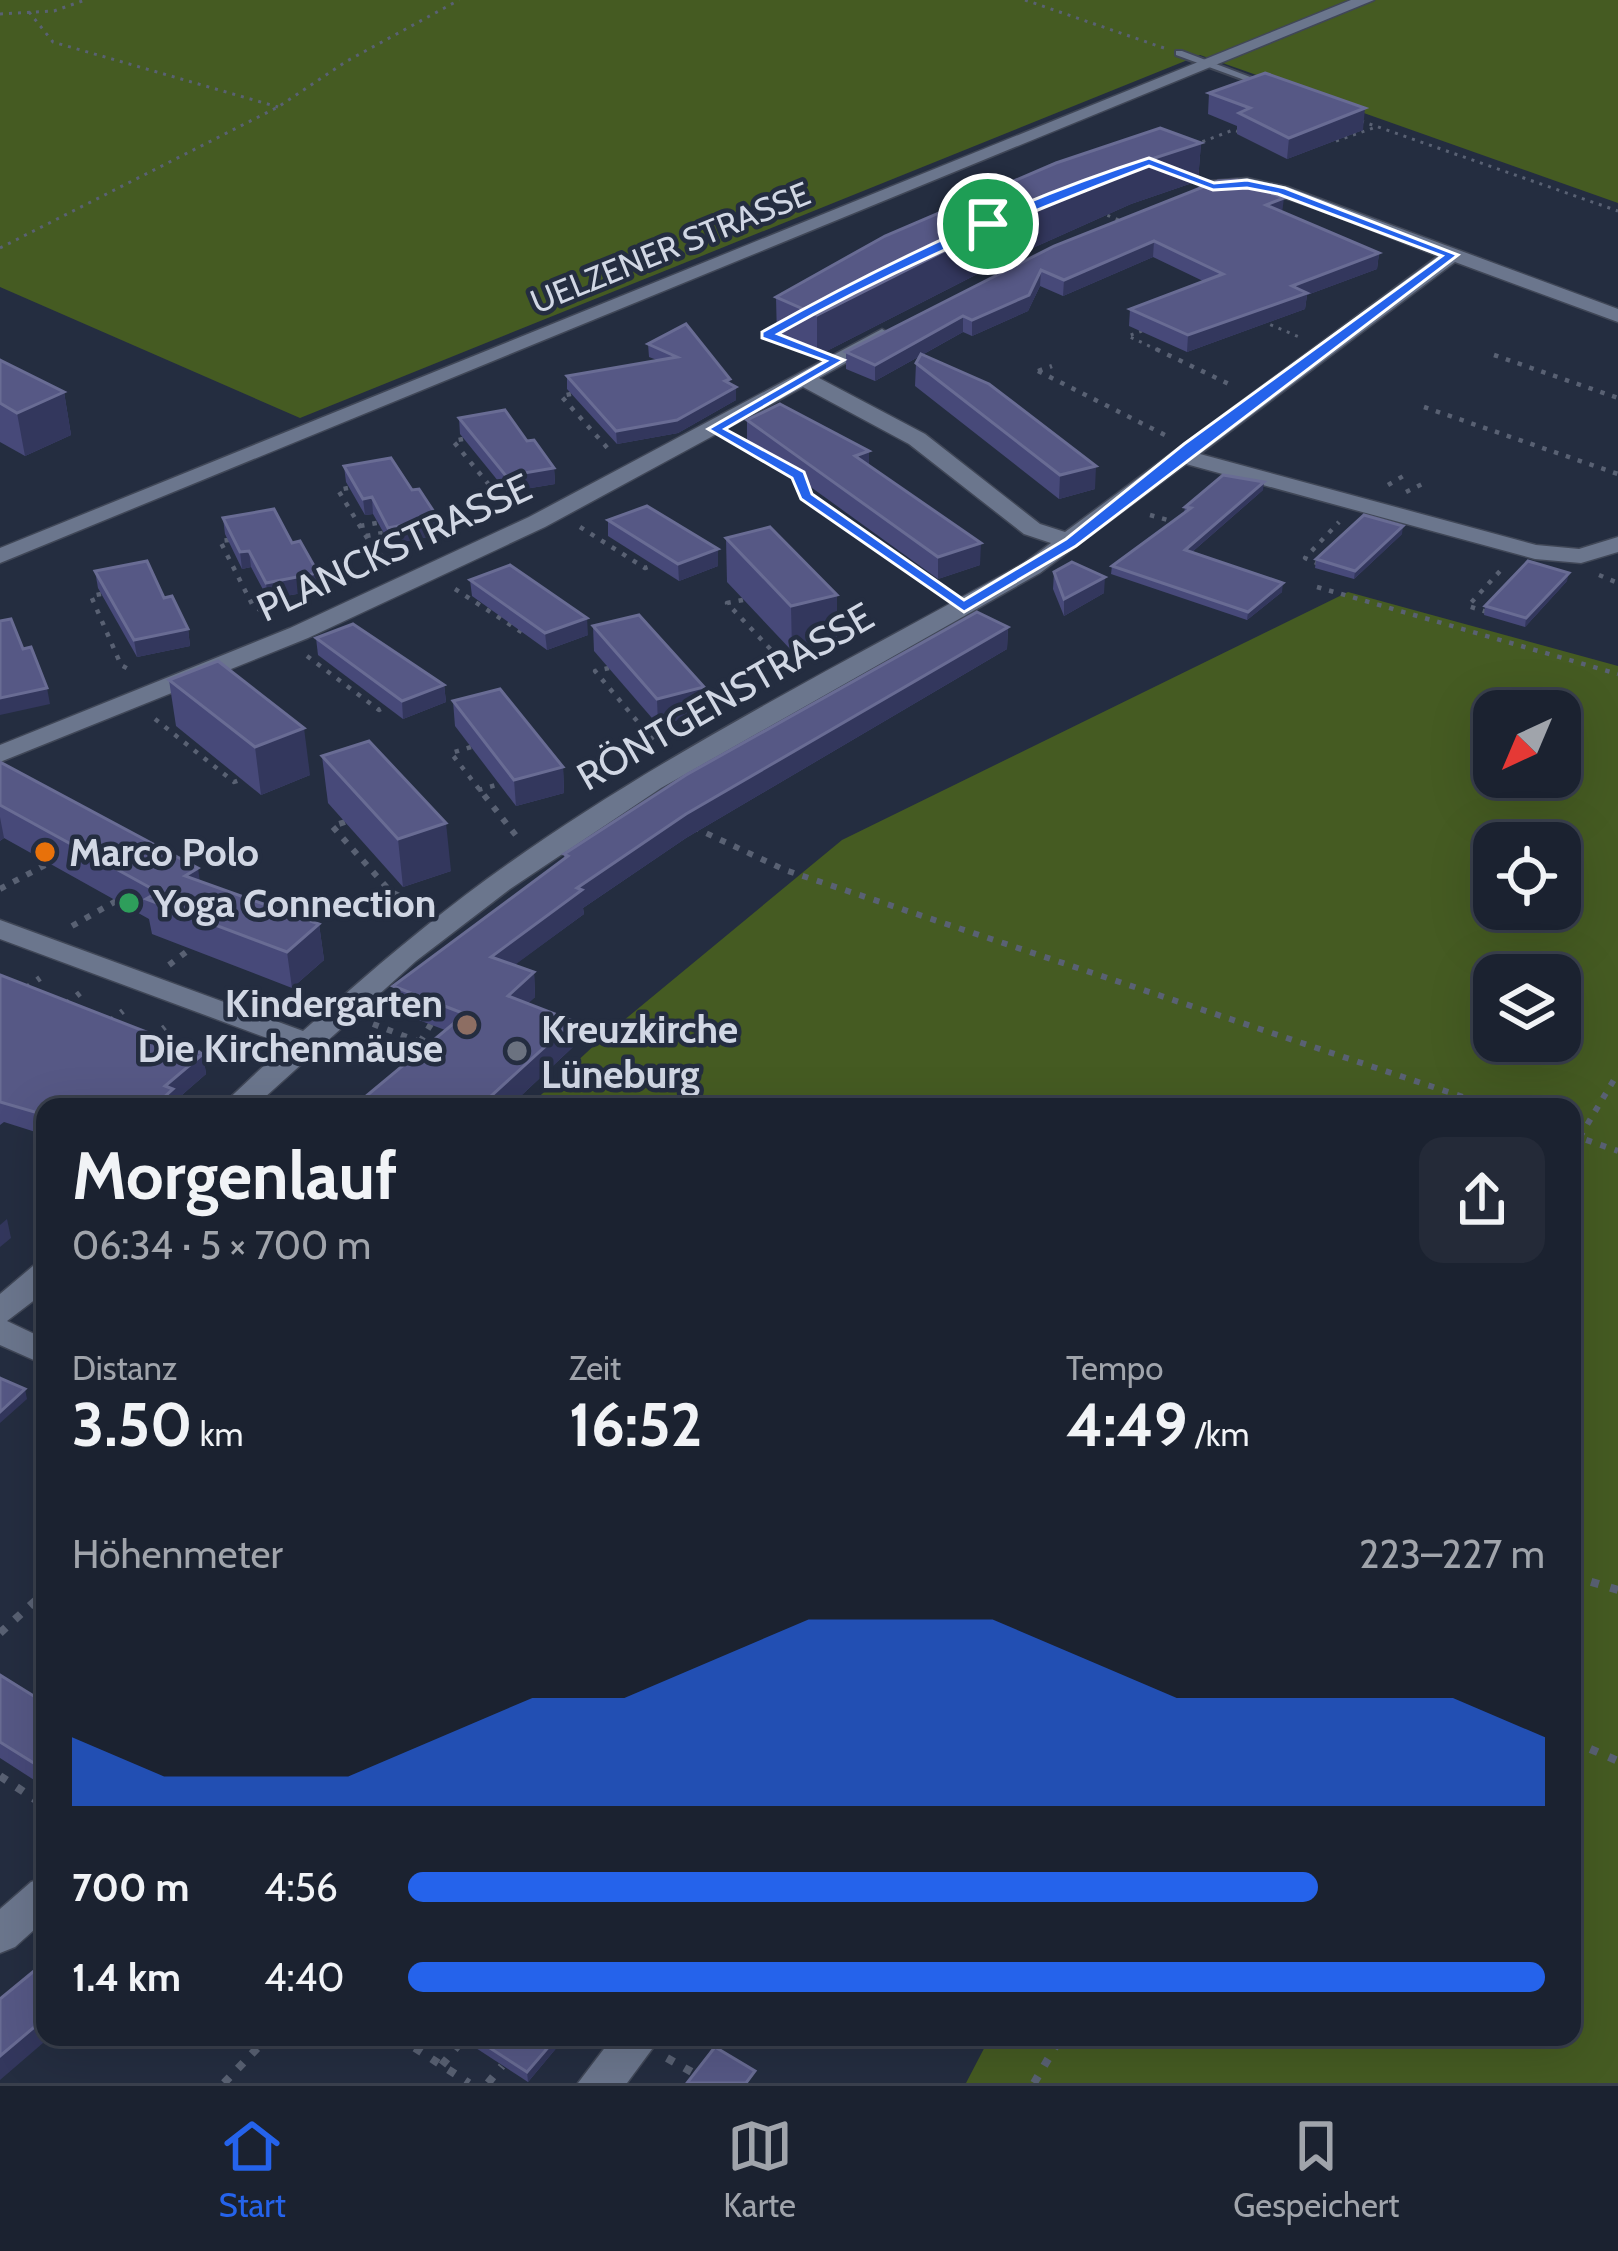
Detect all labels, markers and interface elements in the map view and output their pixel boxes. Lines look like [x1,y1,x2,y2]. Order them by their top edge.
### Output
street label: UELZENER STRASSE [524,173,816,321]
pin [937,173,1039,275]
icon: arrive [955,191,1021,257]
street label: PLANCKSTRASSE [249,462,539,632]
street label: RÖNTGENSTRASSE [568,592,882,800]
north arrow [1473,690,1581,798]
map controls [1473,690,1581,1062]
button: locate [1473,822,1581,930]
place label: Marco Polo [69,828,259,876]
marker: Marco Polo [32,839,58,865]
place label: Yoga Connection [152,879,436,927]
marker: Yoga Connection [116,890,142,916]
button: layers [1473,954,1581,1062]
place label: Kindergarten Die Kirchenmäuse [137,979,443,1072]
place label: Kreuzkirche Lüneburg [541,1005,738,1098]
marker: Kindergarten Die Kirchenmäuse [454,1012,480,1038]
marker: Kreuzkirche Lüneburg [504,1038,530,1064]
text: Morgenlauf [72,1135,397,1216]
button: share [1419,1137,1545,1263]
text: 06:34 · 5 × 700 m [72,1221,371,1269]
text: Distanz [72,1348,177,1388]
text: Zeit [569,1348,621,1388]
text: Tempo [1066,1348,1163,1388]
text: 3.50 [72,1388,192,1461]
text: 16:52 [569,1388,702,1461]
text: 4:49 [1066,1388,1188,1461]
text: km [192,1414,243,1454]
text: /km [1188,1414,1249,1454]
text: Höhenmeter [72,1530,283,1578]
text: 223–227 m [1359,1530,1545,1578]
text: 700 m [72,1863,189,1911]
text: 4:56 [264,1863,338,1911]
text: 1.4 km [72,1953,181,2001]
text: 4:40 [264,1953,344,2001]
tab: Start [219,2113,286,2225]
tab: Karte [723,2113,796,2225]
tab: Gespeichert [1233,2113,1399,2225]

